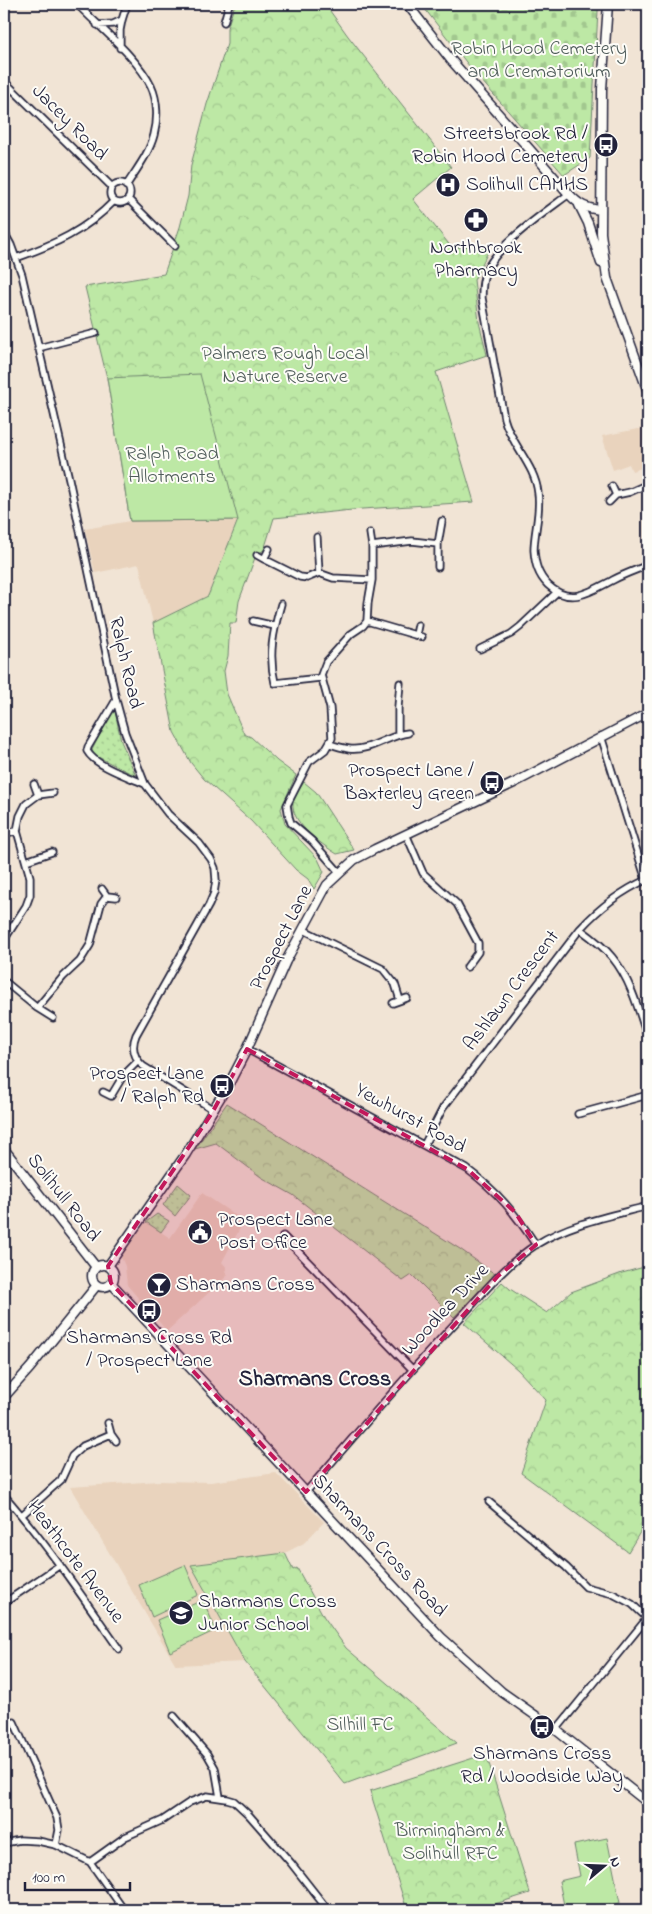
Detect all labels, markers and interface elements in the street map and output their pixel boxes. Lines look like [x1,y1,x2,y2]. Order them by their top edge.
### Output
park label: Robin Hood Cemetery and Crematorium [451,35,627,87]
street label: Jacey Road [24,78,114,168]
place label: Streetsbrook Rd / Robin Hood Cemetery [412,120,588,172]
bus stop icon: Streetsbrook Rd / Robin Hood Cemetery [593,132,619,158]
place label: Solihull CAMHS [466,171,588,200]
hospital icon: Solihull CAMHS [435,172,461,198]
pharmacy icon: Northbrook Pharmacy [463,207,489,233]
place label: Northbrook Pharmacy [430,234,522,286]
park label: Palmers Rough Local Nature Reserve [202,340,368,392]
park label: Ralph Road Allotments [125,440,219,492]
street label: Ralph Road [100,614,150,712]
place label: Prospect Lane / Baxterley Green [343,757,474,809]
bus stop icon: Prospect Lane / Baxterley Green [479,770,505,796]
street label: Prospect Lane [243,880,321,996]
street label: Ashlawn Crescent [457,924,567,1058]
place label: Prospect Lane / Ralph Rd [89,1060,204,1112]
bus stop icon: Prospect Lane / Ralph Rd [209,1073,235,1099]
street label: Yewhurst Road [349,1076,471,1162]
street label: Solihull Road [19,1147,107,1249]
place label: Prospect Lane Post Office [218,1206,333,1258]
public building icon: Prospect Lane Post Office [187,1219,213,1245]
street label: Woodlea Drive [395,1257,497,1363]
place label: Sharmans Cross [176,1271,315,1300]
bar icon: Sharmans Cross [146,1272,172,1298]
bus stop icon: Sharmans Cross Rd / Prospect Lane [136,1298,162,1324]
place label: Sharmans Cross Rd / Prospect Lane [66,1324,232,1376]
district label: Sharmans Cross [239,1364,391,1396]
street label: Sharmans Cross Road [305,1468,453,1624]
street label: Heathcote Avenue [19,1494,131,1630]
place label: Sharmans Cross Junior School [198,1588,337,1640]
school or university icon: Sharmans Cross Junior School [168,1600,194,1626]
park label: Silhill FC [327,1711,393,1740]
bus stop icon: Sharmans Cross Rd / Woodside Way [529,1714,555,1740]
place label: Sharmans Cross Rd / Woodside Way [461,1740,623,1792]
park label: Birmingham & Solihull RFC [394,1817,505,1869]
north arrow [580,1842,630,1892]
text: N [603,1854,626,1870]
scale bar [25,1859,130,1891]
text: 100 m [32,1867,65,1889]

